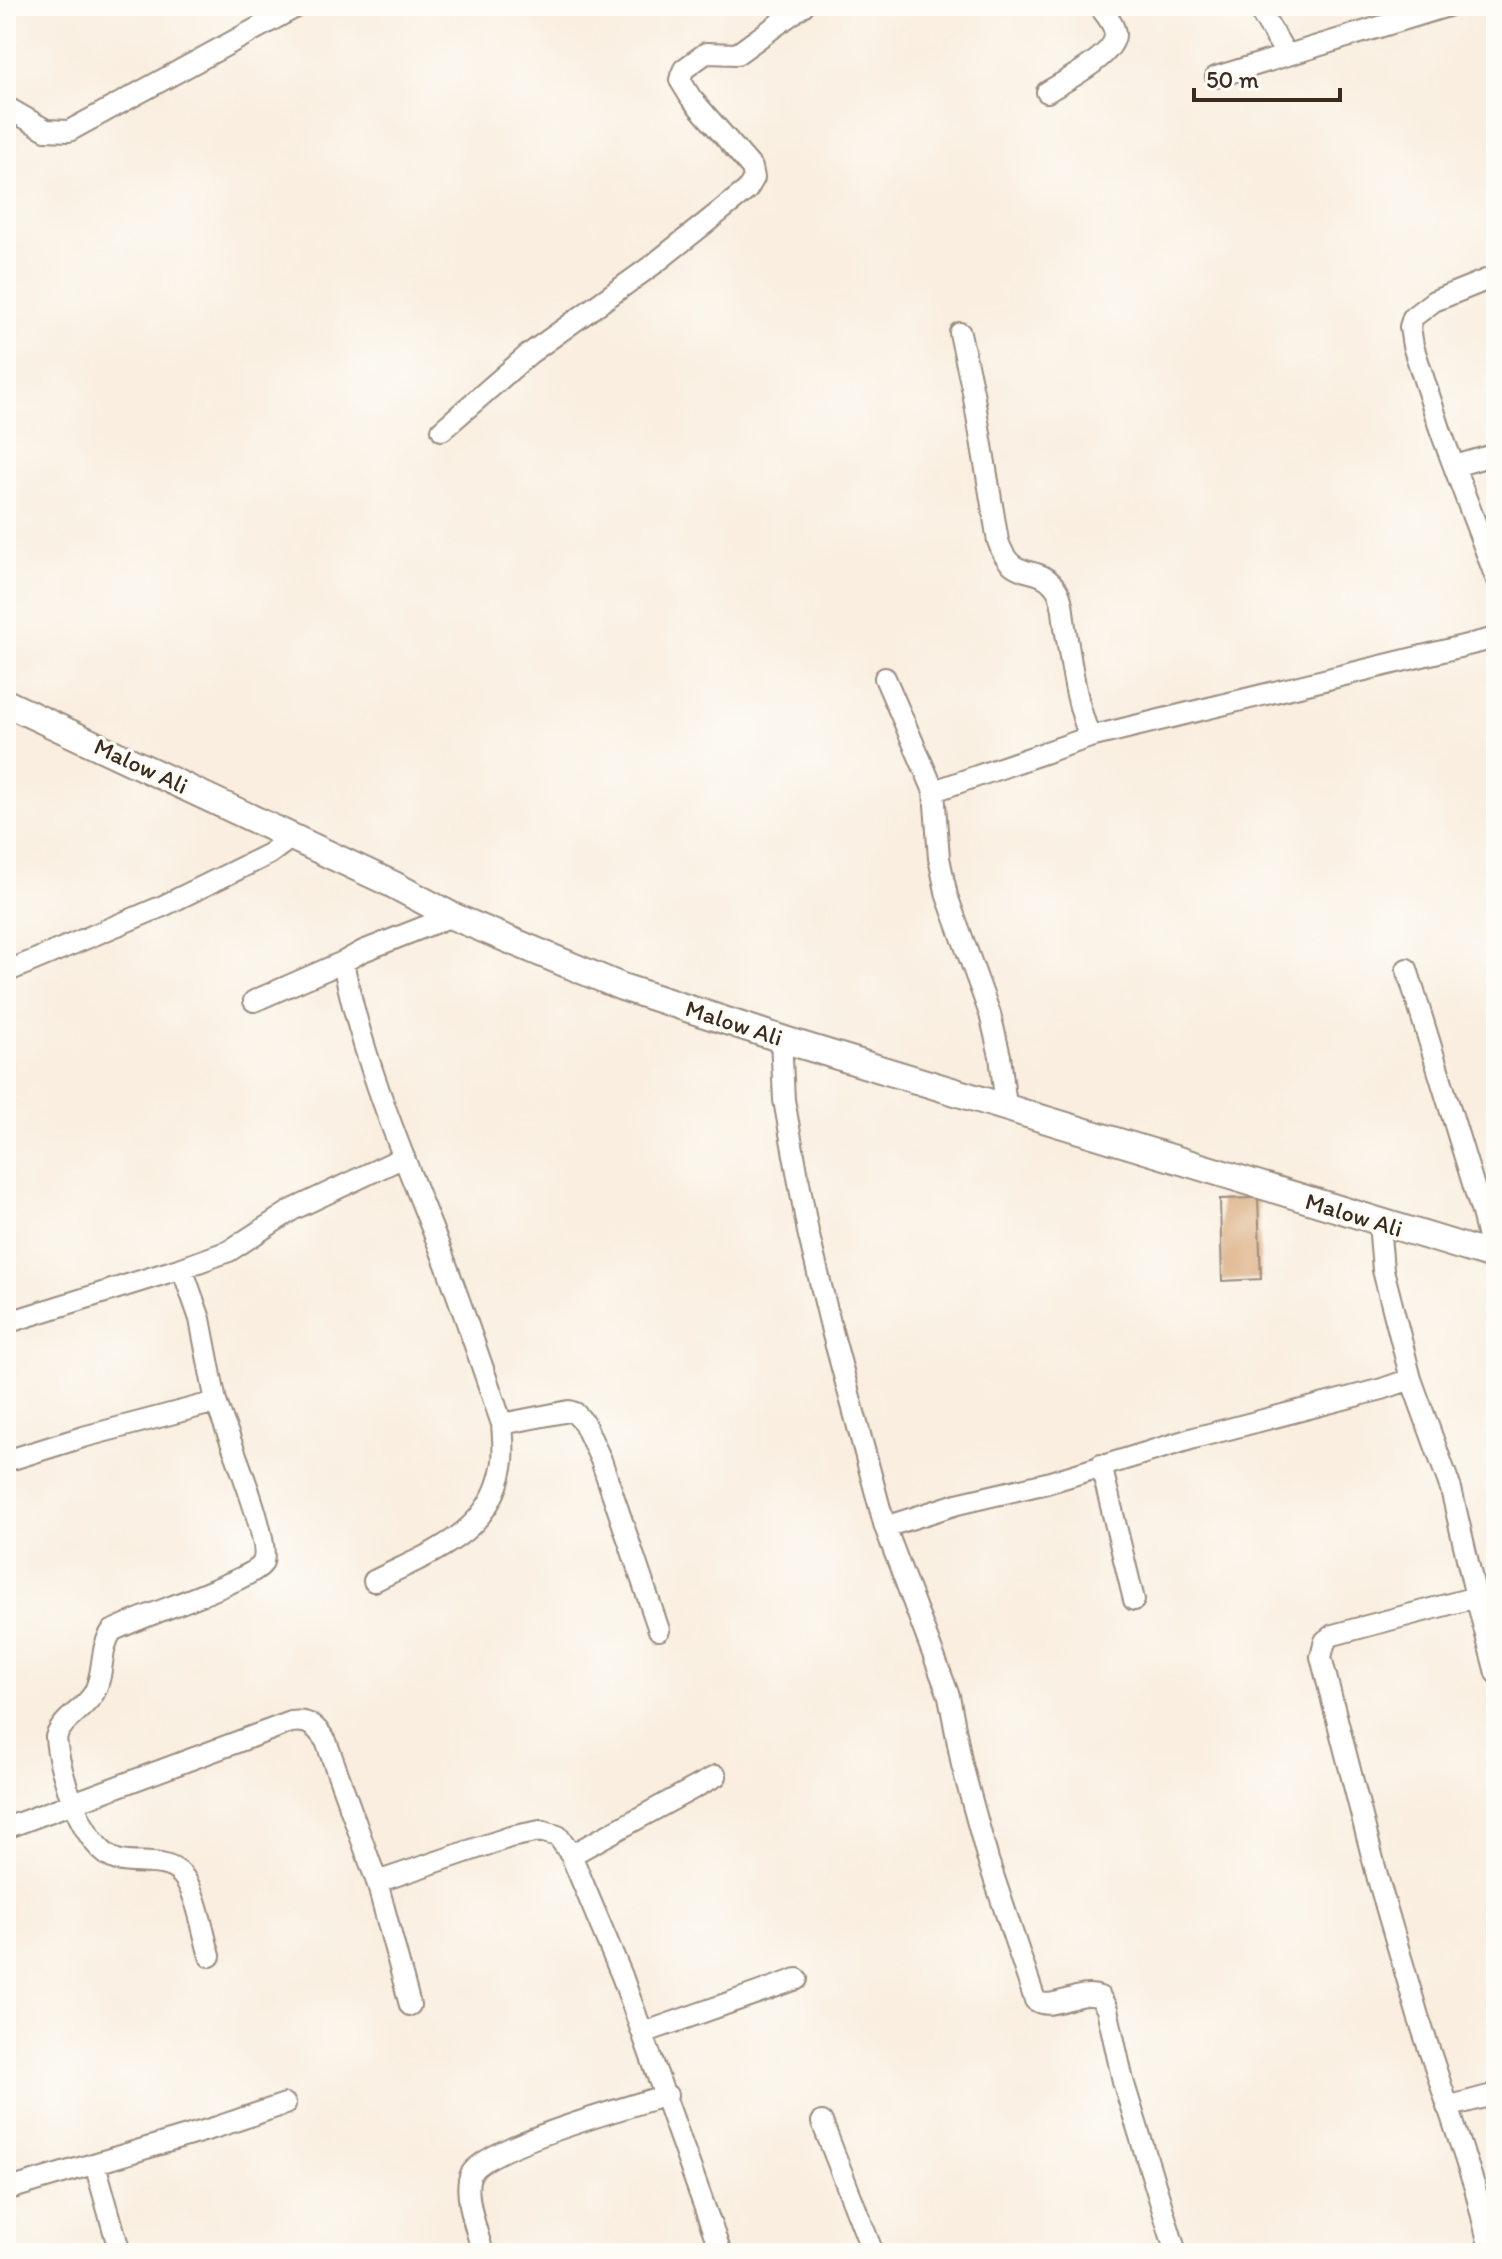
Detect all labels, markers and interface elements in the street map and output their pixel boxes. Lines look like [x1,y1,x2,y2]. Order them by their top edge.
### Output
scale bar [1194,52,1340,102]
text: 50 m [1206,65,1259,94]
street label: Malow Ali [90,731,193,800]
street label: Malow Ali [682,993,786,1052]
street label: Malow Ali [1302,1186,1406,1243]

